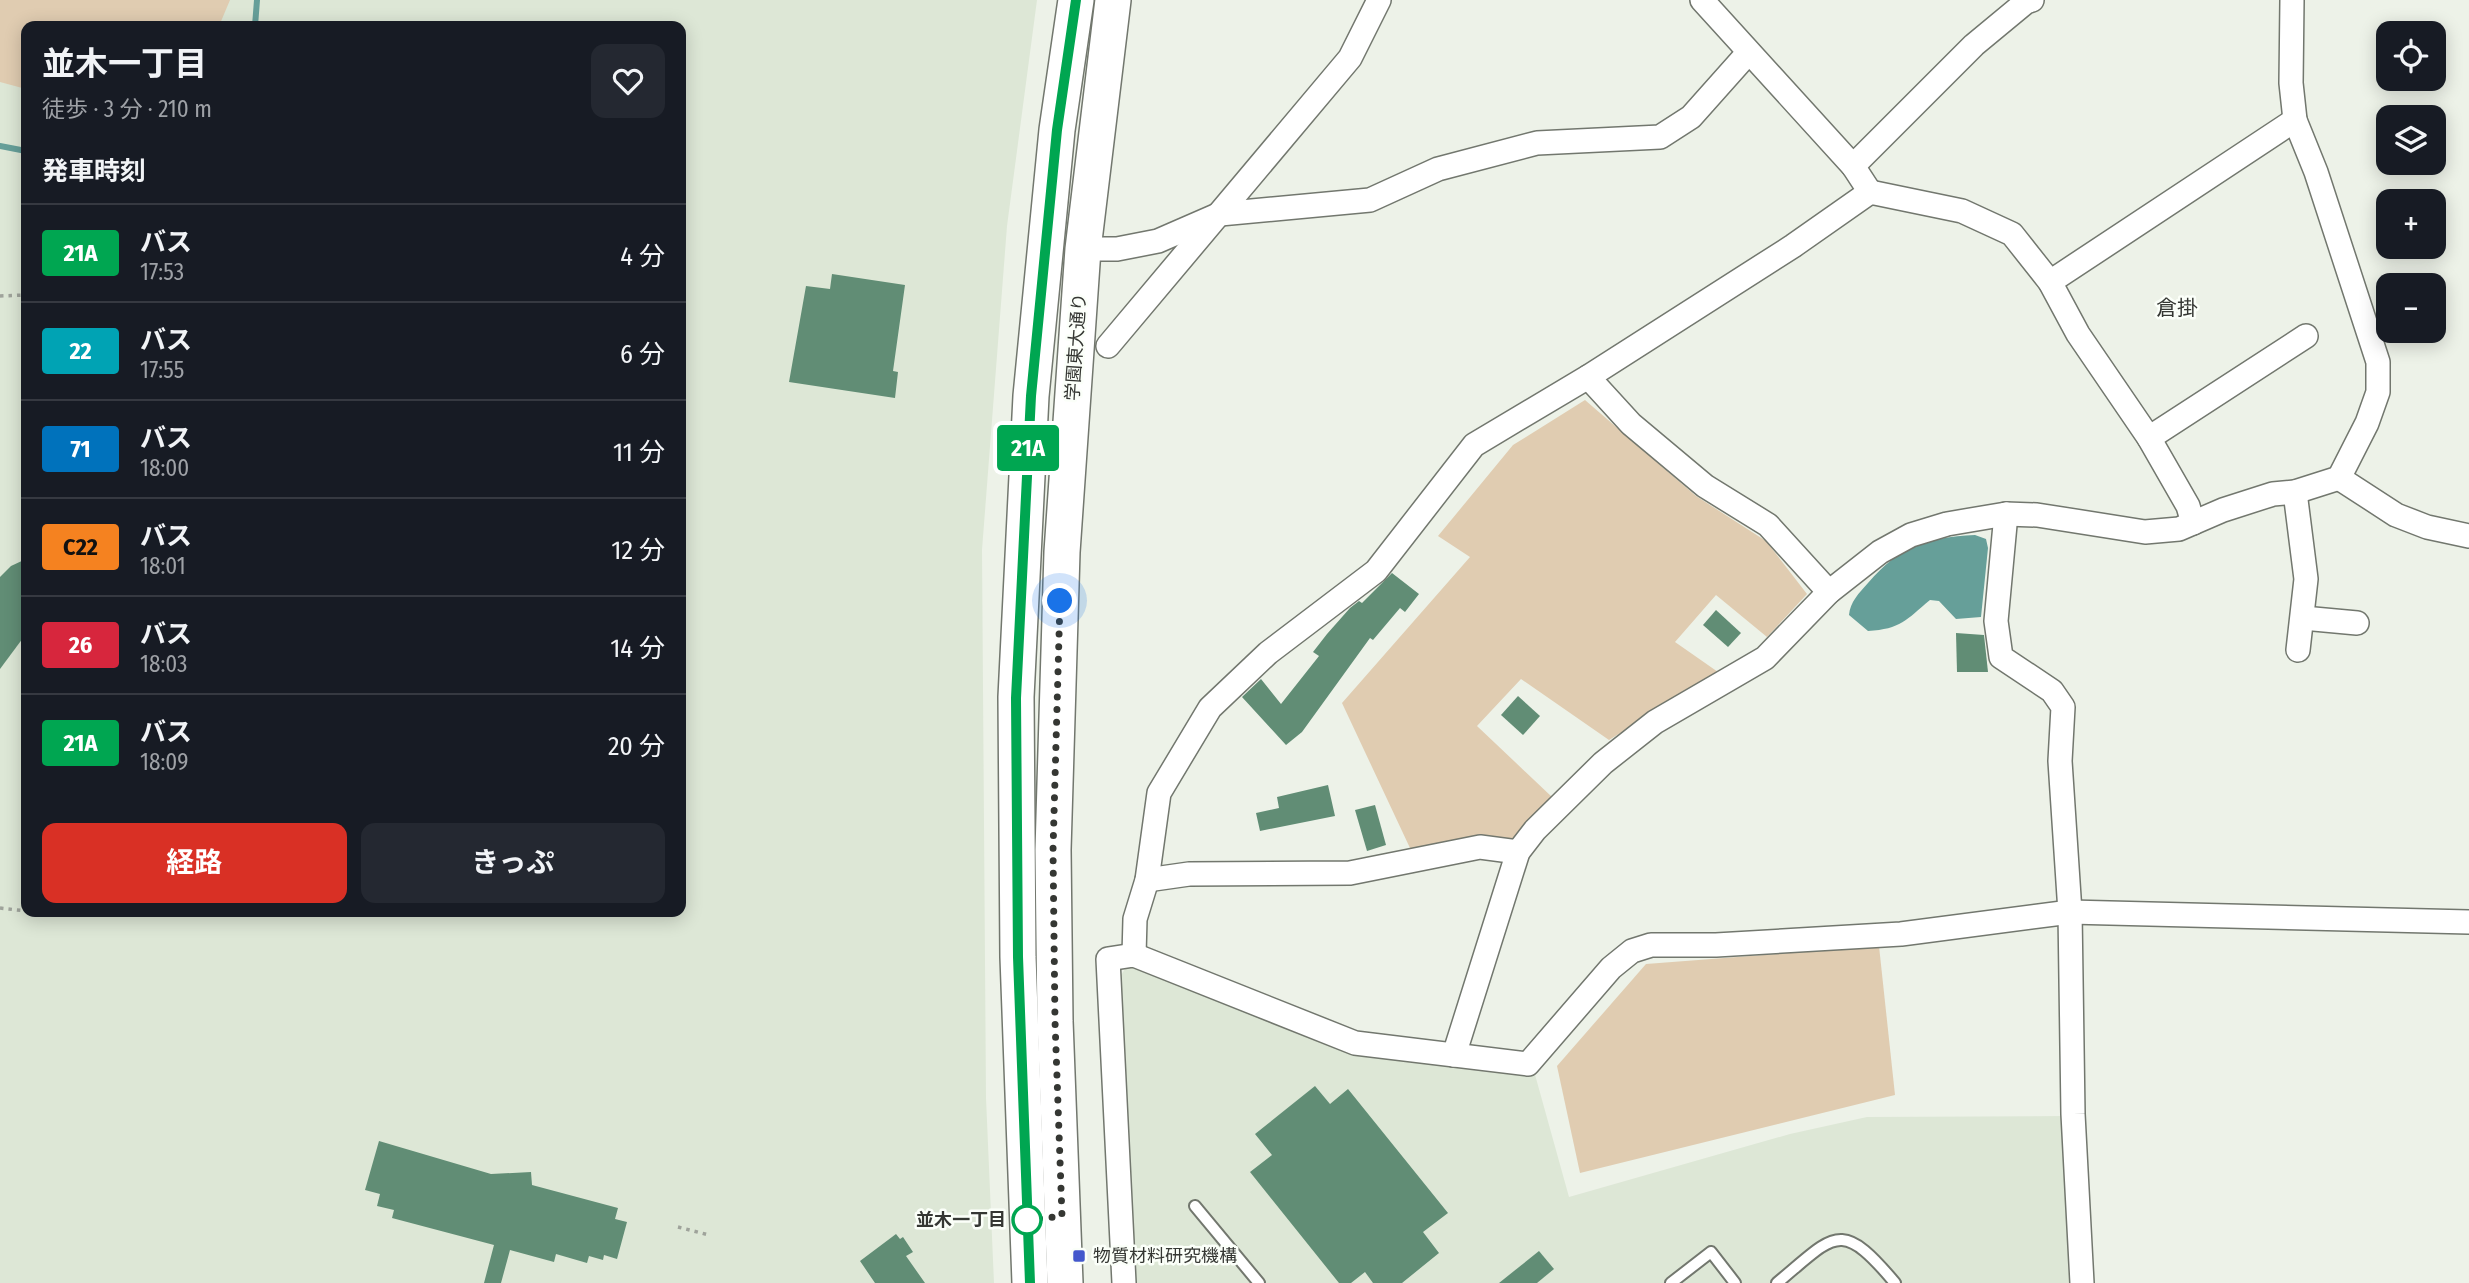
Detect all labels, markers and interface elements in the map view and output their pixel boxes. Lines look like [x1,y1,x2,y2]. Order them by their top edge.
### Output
map controls [2376,21,2446,343]
button: locate [2376,21,2446,91]
text: 並木一丁目 [42,44,207,84]
button: heart [591,44,665,118]
text: 徒歩 · 3 分 · 210 m [42,95,212,123]
button: layers [2376,105,2446,175]
text: 発車時刻 [42,156,146,187]
button: + [2376,189,2446,259]
text: バス [140,227,192,258]
text: 21A [64,239,97,267]
text: 4 分 [620,241,665,272]
text: 17:53 [140,258,184,286]
button: − [2376,273,2446,343]
street label: 学園東大通り [1061,292,1091,402]
district label: 倉掛 [2156,295,2198,321]
text: バス [140,325,192,356]
text: 22 [69,337,92,365]
text: 6 分 [620,339,665,370]
text: 17:55 [140,356,184,384]
text: バス [140,423,192,454]
line badge: 21A [988,425,1068,471]
text: 21A [1011,434,1045,462]
text: 71 [70,435,91,463]
text: 11 分 [613,437,665,468]
text: 18:00 [140,454,189,482]
text: バス [140,521,192,552]
text: C22 [63,533,98,561]
text: 12 分 [611,535,665,566]
text: 18:01 [140,552,186,580]
your location [1042,583,1077,618]
text: バス [140,619,192,650]
text: 26 [69,631,92,659]
text: 14 分 [610,633,665,664]
text: 18:03 [140,650,187,678]
text: バス [140,717,192,748]
text: 21A [64,729,97,757]
text: 20 分 [608,731,665,762]
text: 18:09 [140,748,188,776]
button: 経路 [42,823,347,903]
button: きっぷ [361,823,665,903]
marker: 並木一丁目 [1012,1205,1042,1235]
place label: 並木一丁目 [916,1209,1006,1231]
place label: 物質材料研究機構 [1093,1245,1237,1267]
marker: 物質材料研究機構 [1071,1248,1087,1264]

